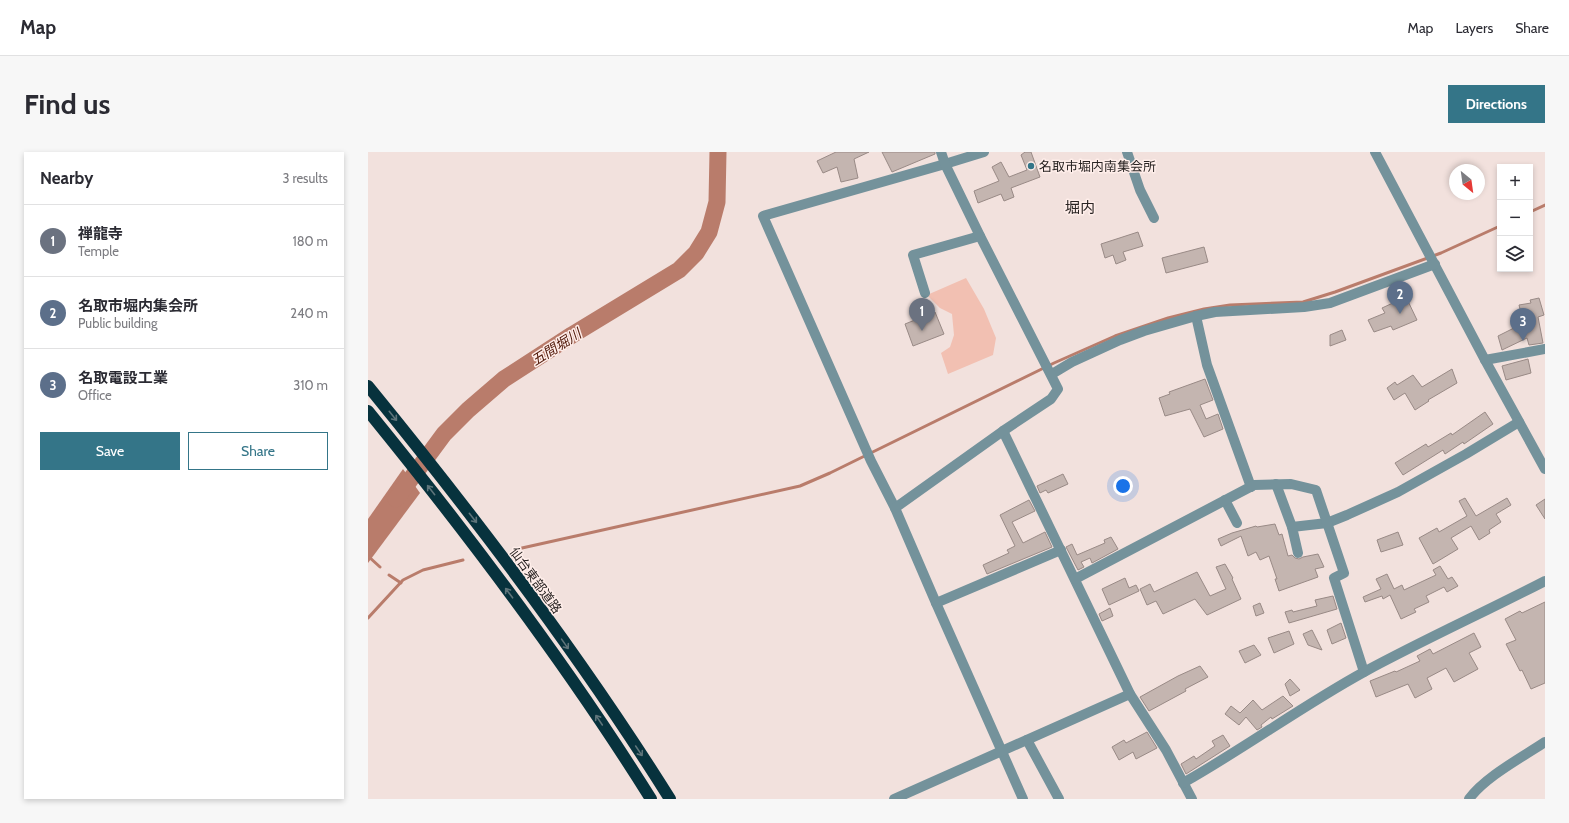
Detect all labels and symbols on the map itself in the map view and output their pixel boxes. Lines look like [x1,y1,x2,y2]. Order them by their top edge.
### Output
place label: 名取市堀内南集会所 [1039,158,1156,174]
marker: 名取市堀内南集会所 [1026,161,1036,171]
north arrow [1449,164,1485,200]
district label: 堀内 [1065,199,1095,217]
pin: 2 [1387,281,1413,314]
pin: 1 [909,298,935,331]
pin: 3 [1510,308,1536,341]
water label: 五間堀川 [527,323,586,369]
one-way arrow [388,411,397,422]
your location [1113,476,1133,496]
one-way arrow [426,484,435,495]
one-way arrow [469,513,477,524]
street label: 仙台東部道路 [507,544,565,616]
one-way arrow [505,588,514,599]
one-way arrow [561,638,569,649]
one-way arrow [595,715,603,726]
one-way arrow [635,745,643,756]

